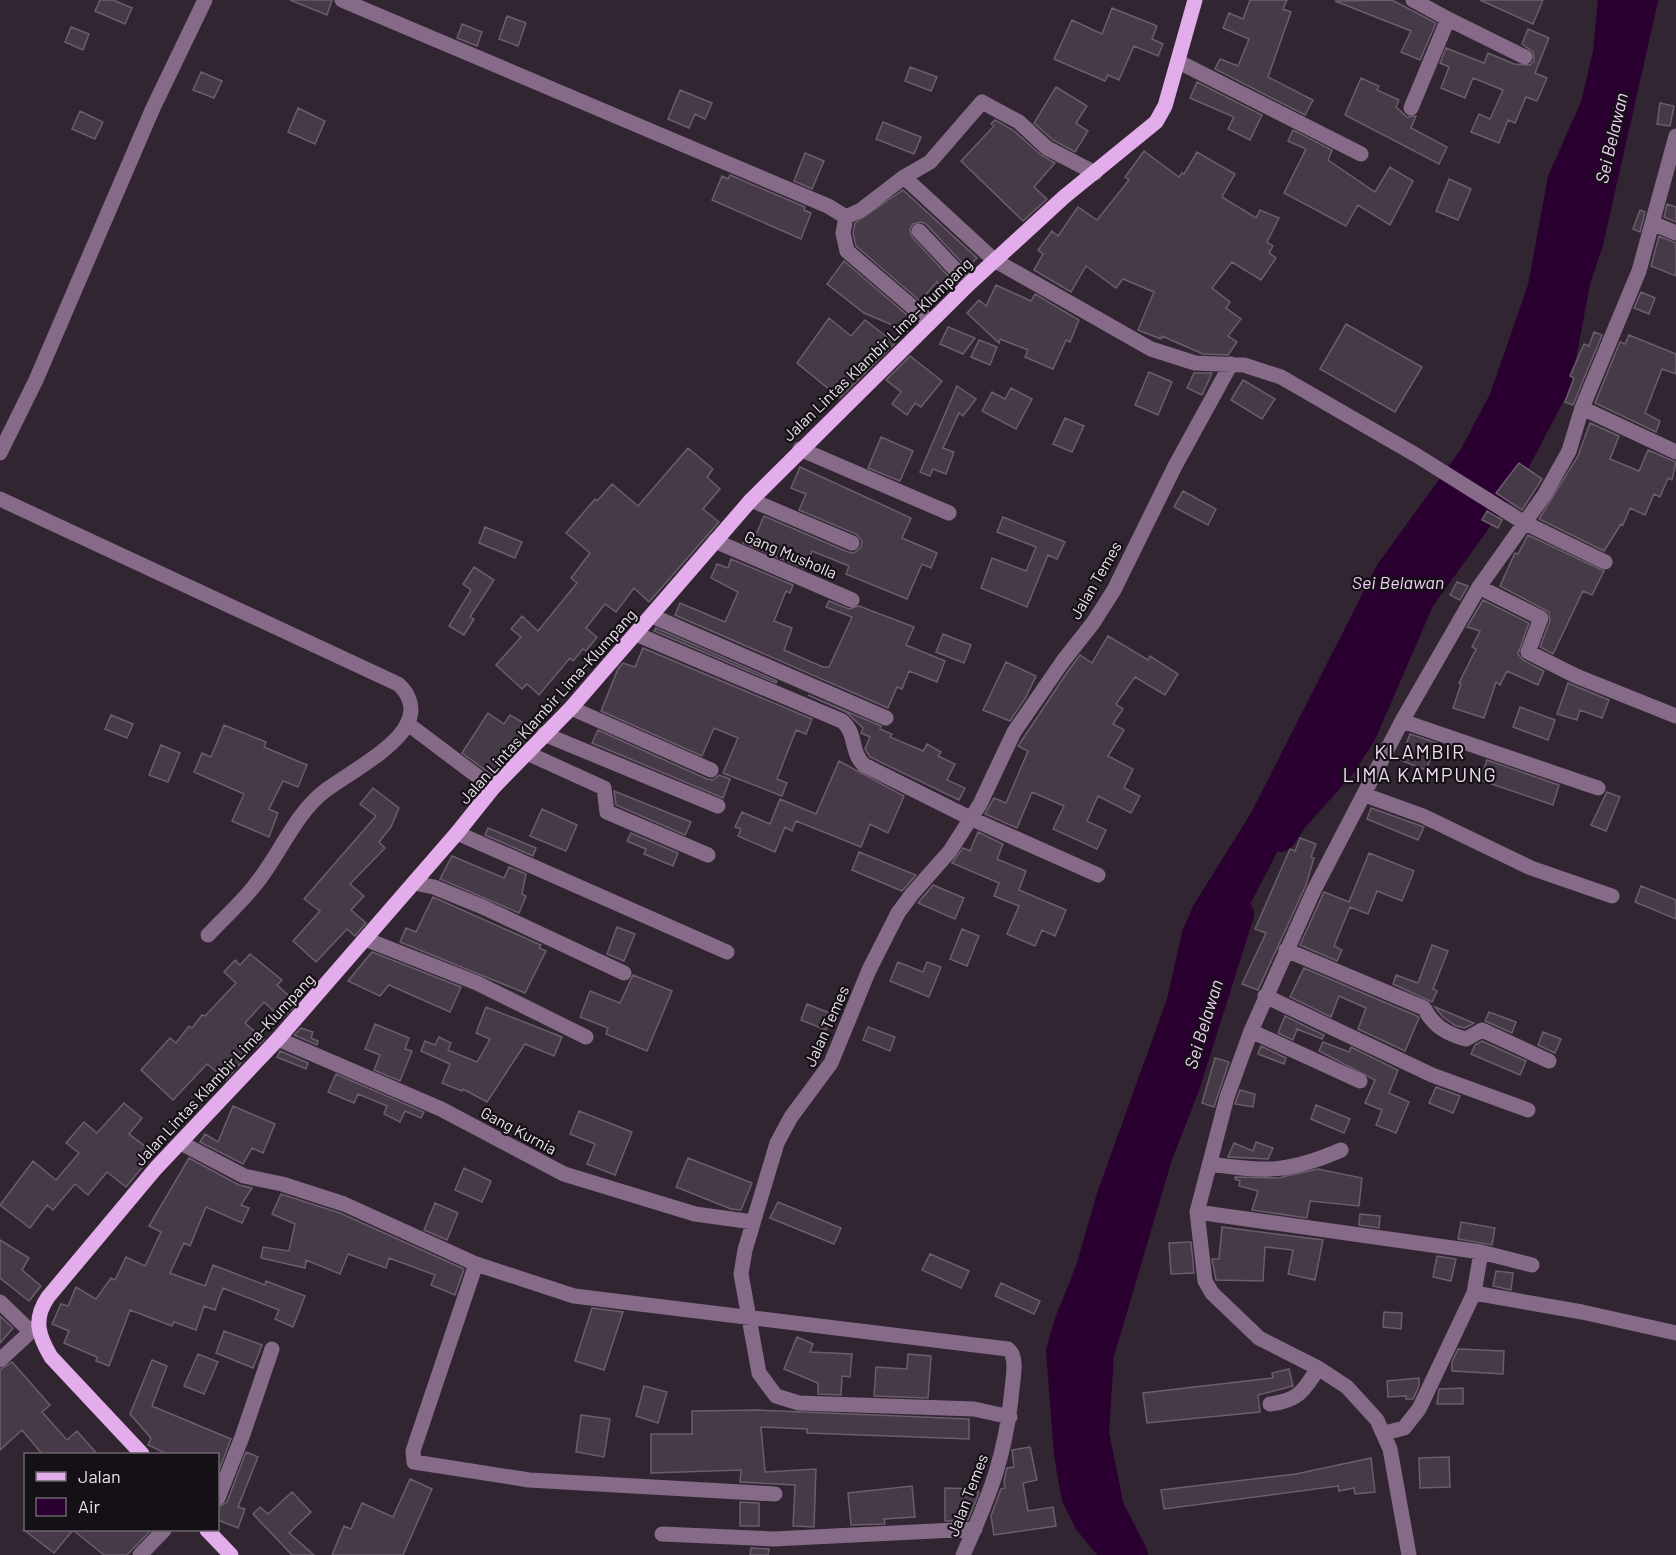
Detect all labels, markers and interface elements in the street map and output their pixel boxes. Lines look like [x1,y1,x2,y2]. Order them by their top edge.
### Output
water label: Sei Belawan [1590,91,1632,185]
street label: Jalan Lintas Klambir Lima–Klumpang [778,253,976,445]
street label: Gang Musholla [742,526,840,582]
street label: Jalan Temes [1065,538,1125,622]
water label: Sei Belawan [1352,571,1444,593]
street label: Jalan Lintas Klambir Lima–Klumpang [454,605,640,807]
district label: KLAMBIR LIMA KAMPUNG [1343,739,1497,786]
street label: Jalan Lintas Klambir Lima–Klumpang [130,969,318,1169]
water label: Sei Belawan [1179,977,1227,1071]
street label: Jalan Temes [800,982,852,1070]
street label: Gang Kurnia [478,1102,560,1158]
street label: Jalan Temes [943,1451,991,1539]
legend [24,1453,219,1531]
text: Jalan [78,1465,121,1487]
text: Air [78,1495,101,1517]

